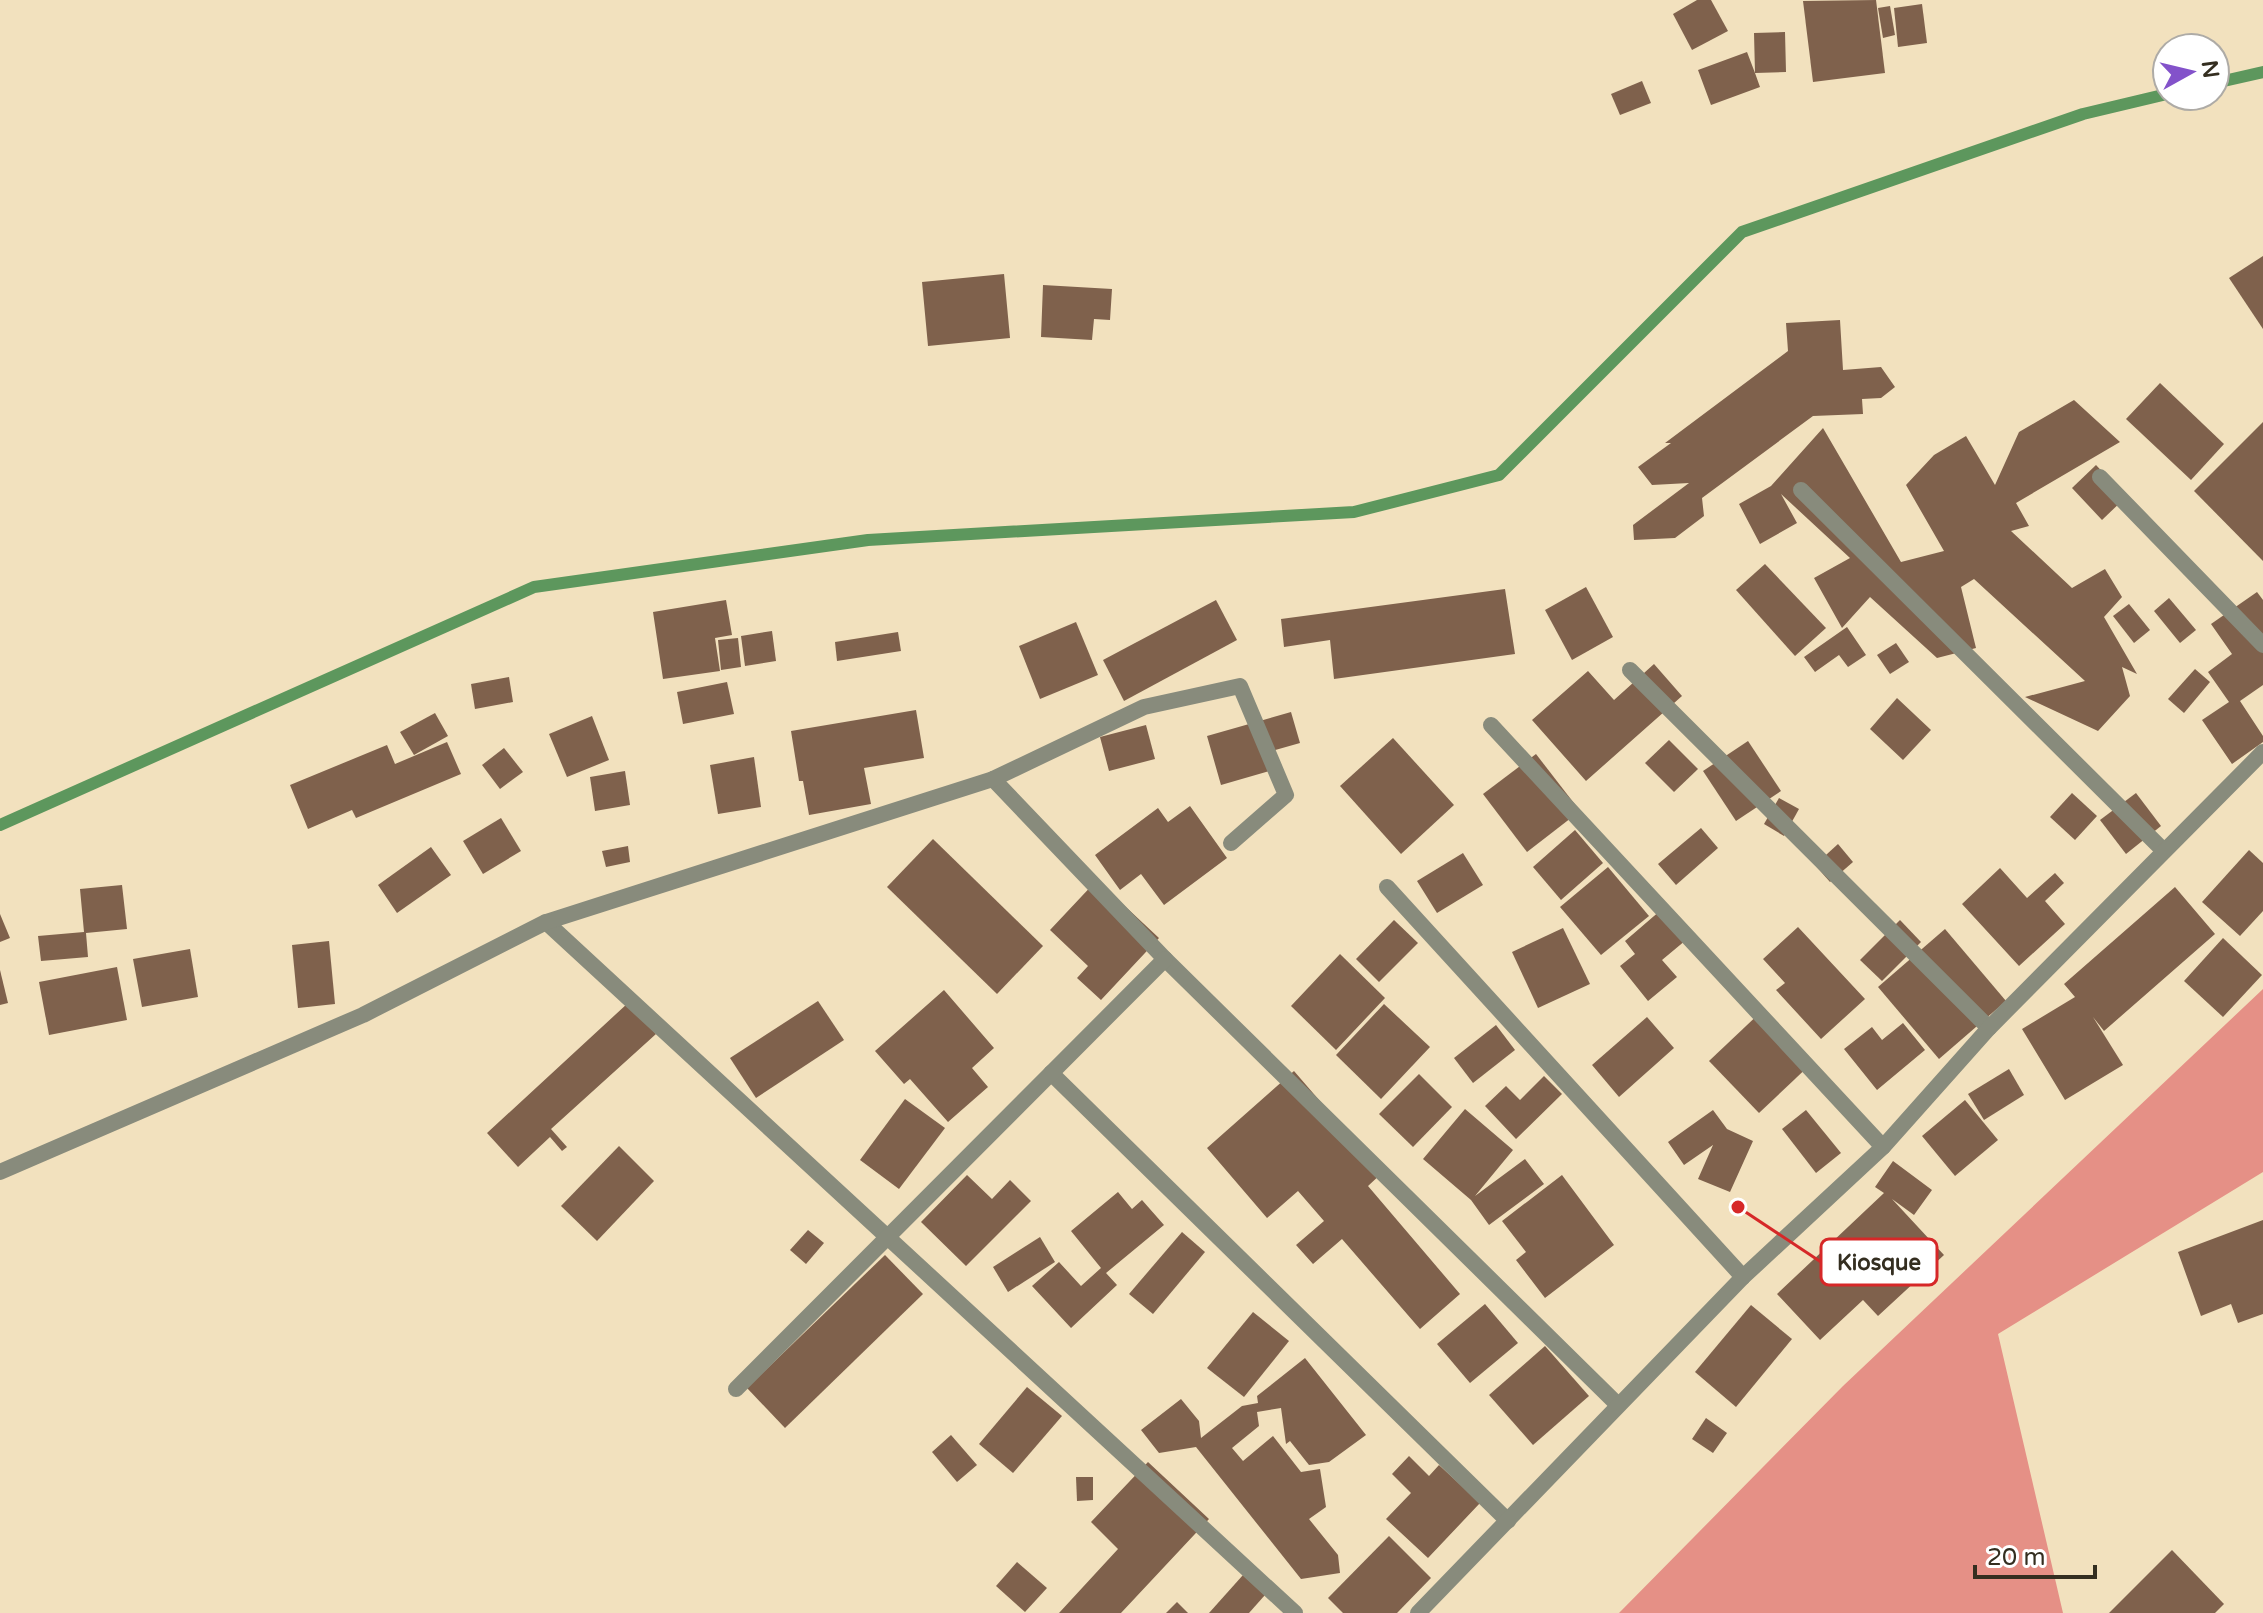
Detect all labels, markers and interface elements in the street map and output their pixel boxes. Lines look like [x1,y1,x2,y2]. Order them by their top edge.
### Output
north arrow [2151,32,2231,112]
text: N [2196,59,2224,80]
callout: Kiosque [1821,1239,1937,1285]
text: Kiosque [1837,1250,1921,1276]
scale bar [1975,1529,2095,1579]
text: 20 m [1987,1543,2045,1572]

